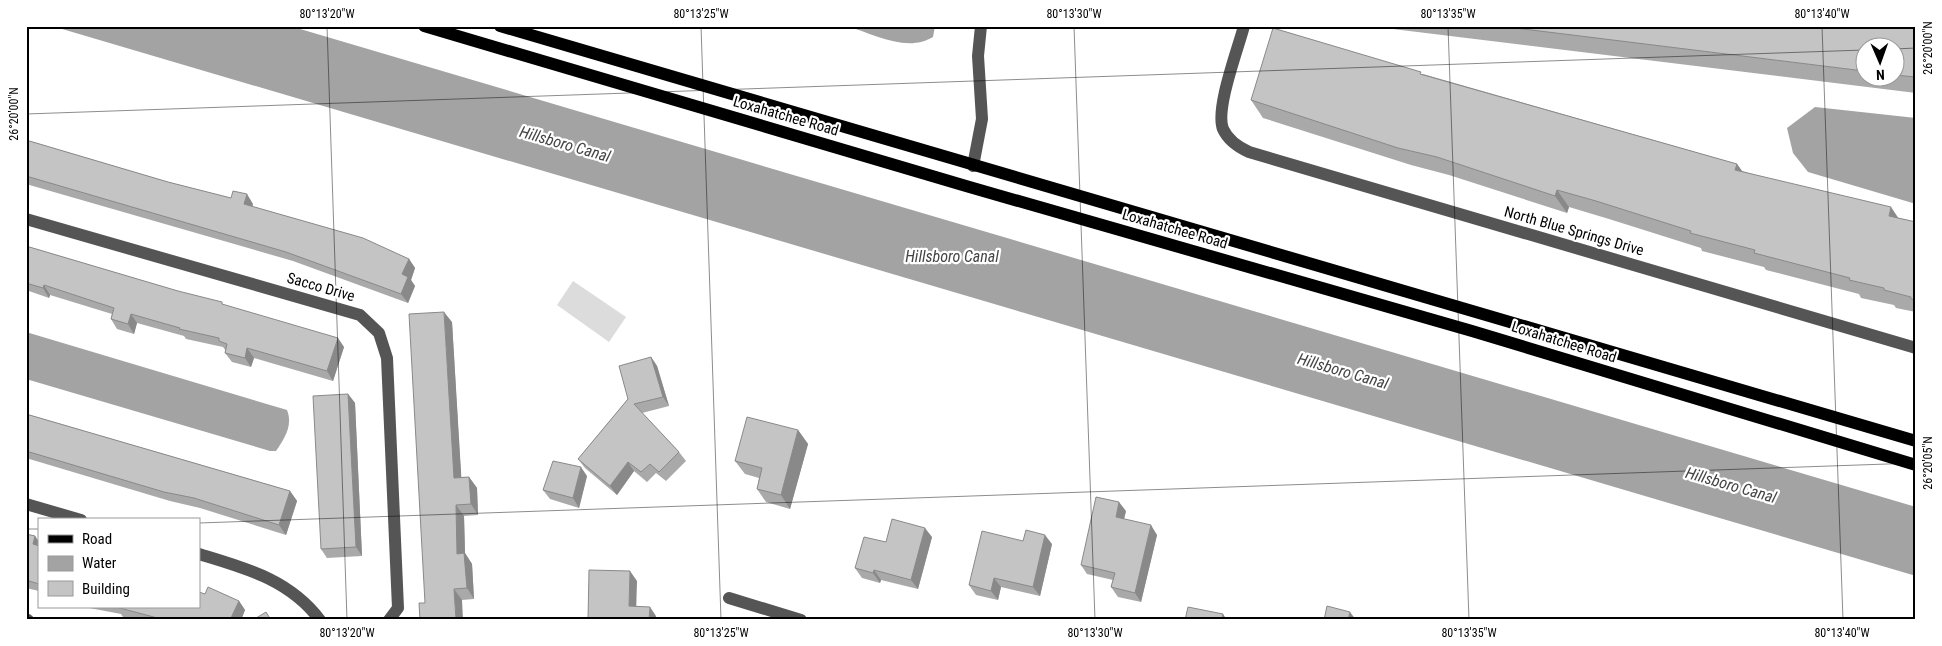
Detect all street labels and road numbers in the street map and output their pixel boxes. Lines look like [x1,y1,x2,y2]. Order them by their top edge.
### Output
street label: Loxahatchee Road [731,92,841,140]
street label: North Blue Springs Drive [1502,202,1646,260]
street label: Loxahatchee Road [1120,205,1230,253]
street label: Sacco Drive [285,269,357,305]
street label: Loxahatchee Road [1509,317,1619,367]

